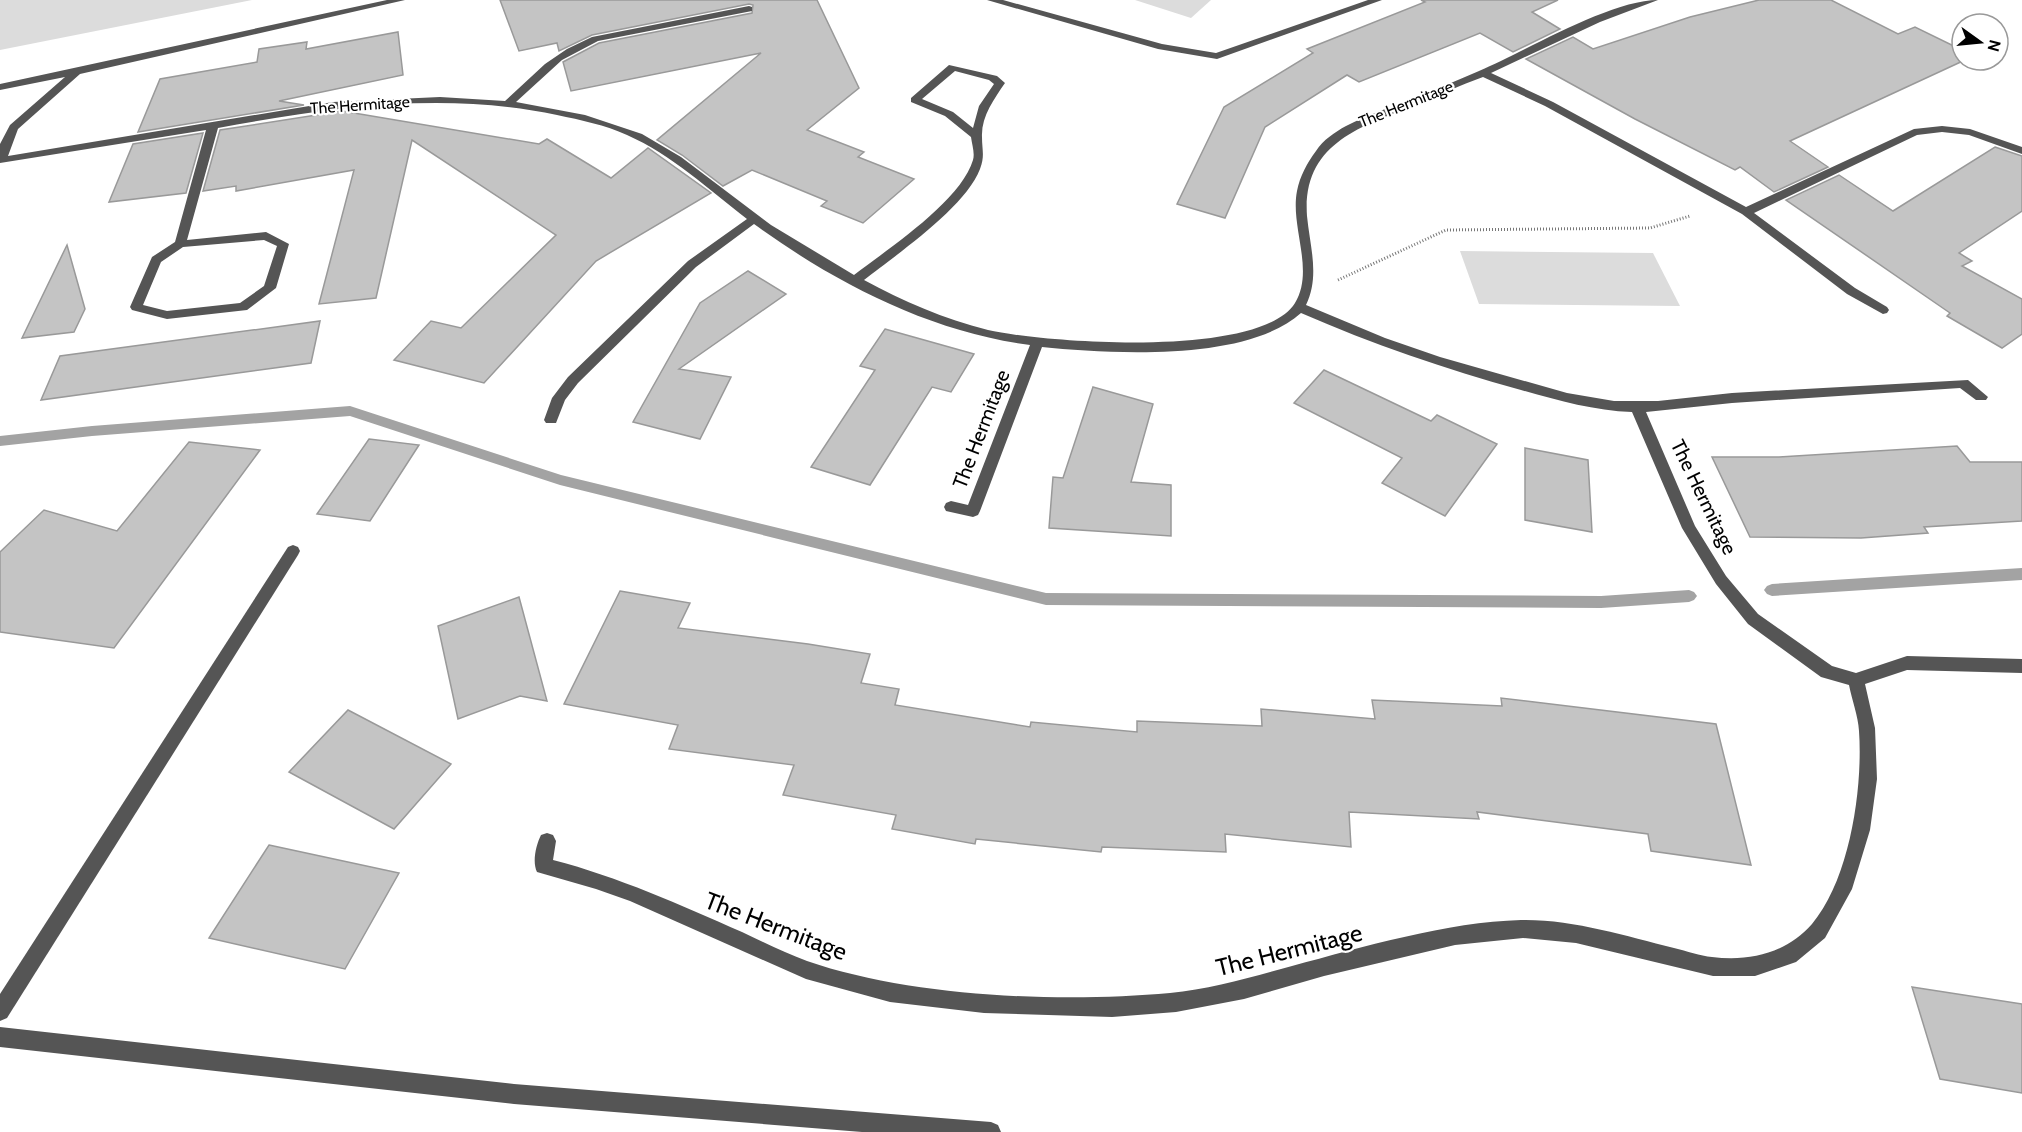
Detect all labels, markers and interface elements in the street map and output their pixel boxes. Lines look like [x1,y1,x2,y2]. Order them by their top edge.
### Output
north arrow [1950,12,2010,72]
text: N [1983,38,2005,54]
street label: The Hermitage [1356,76,1456,132]
street label: The Hermitage [310,92,410,118]
street label: The Hermitage [947,366,1015,492]
street label: The Hermitage [1666,436,1742,558]
street label: The Hermitage [701,886,851,966]
street label: The Hermitage [1213,918,1365,982]

